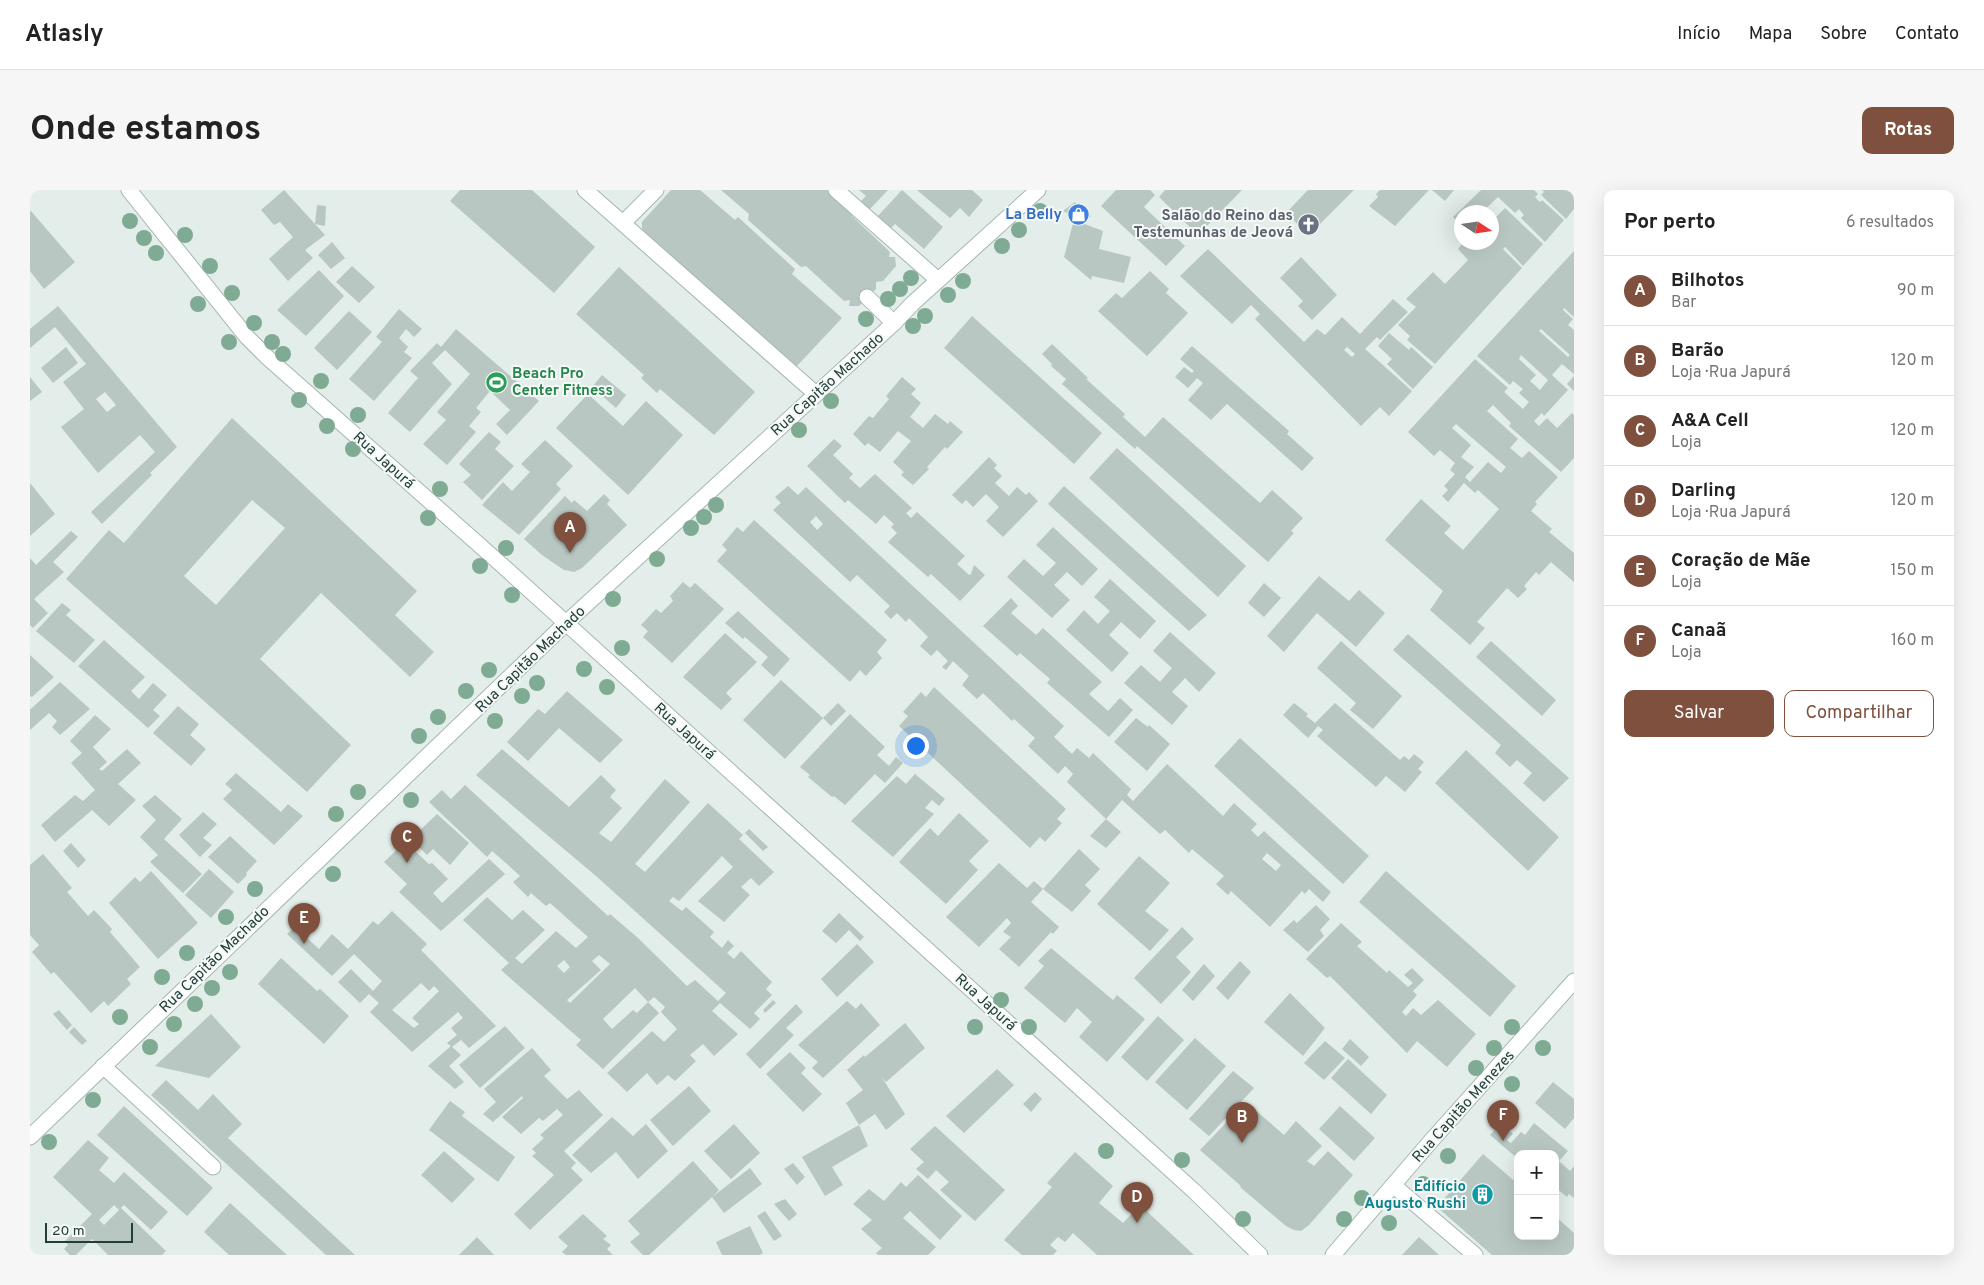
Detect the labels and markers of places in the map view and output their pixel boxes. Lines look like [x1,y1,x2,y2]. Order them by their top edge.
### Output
shop icon: La Belly [1066,202,1090,226]
place label: La Belly [1005,206,1062,225]
place label: Salão do Reino das Testemunhas de Jeová [1134,207,1293,243]
church icon: Salão do Reino das Testemunhas de Jeová [1297,212,1321,236]
place label: Beach Pro Center Fitness [512,365,613,401]
sports icon: Beach Pro Center Fitness [484,370,508,394]
pin: A [554,512,586,553]
pin: C [391,822,423,863]
pin: E [288,903,320,944]
pin: F [1487,1100,1519,1141]
pin: B [1226,1102,1258,1143]
place label: Edifício Augusto Rushi [1364,1178,1466,1214]
pin: D [1121,1182,1153,1223]
building icon: Edifício Augusto Rushi [1470,1183,1494,1207]

